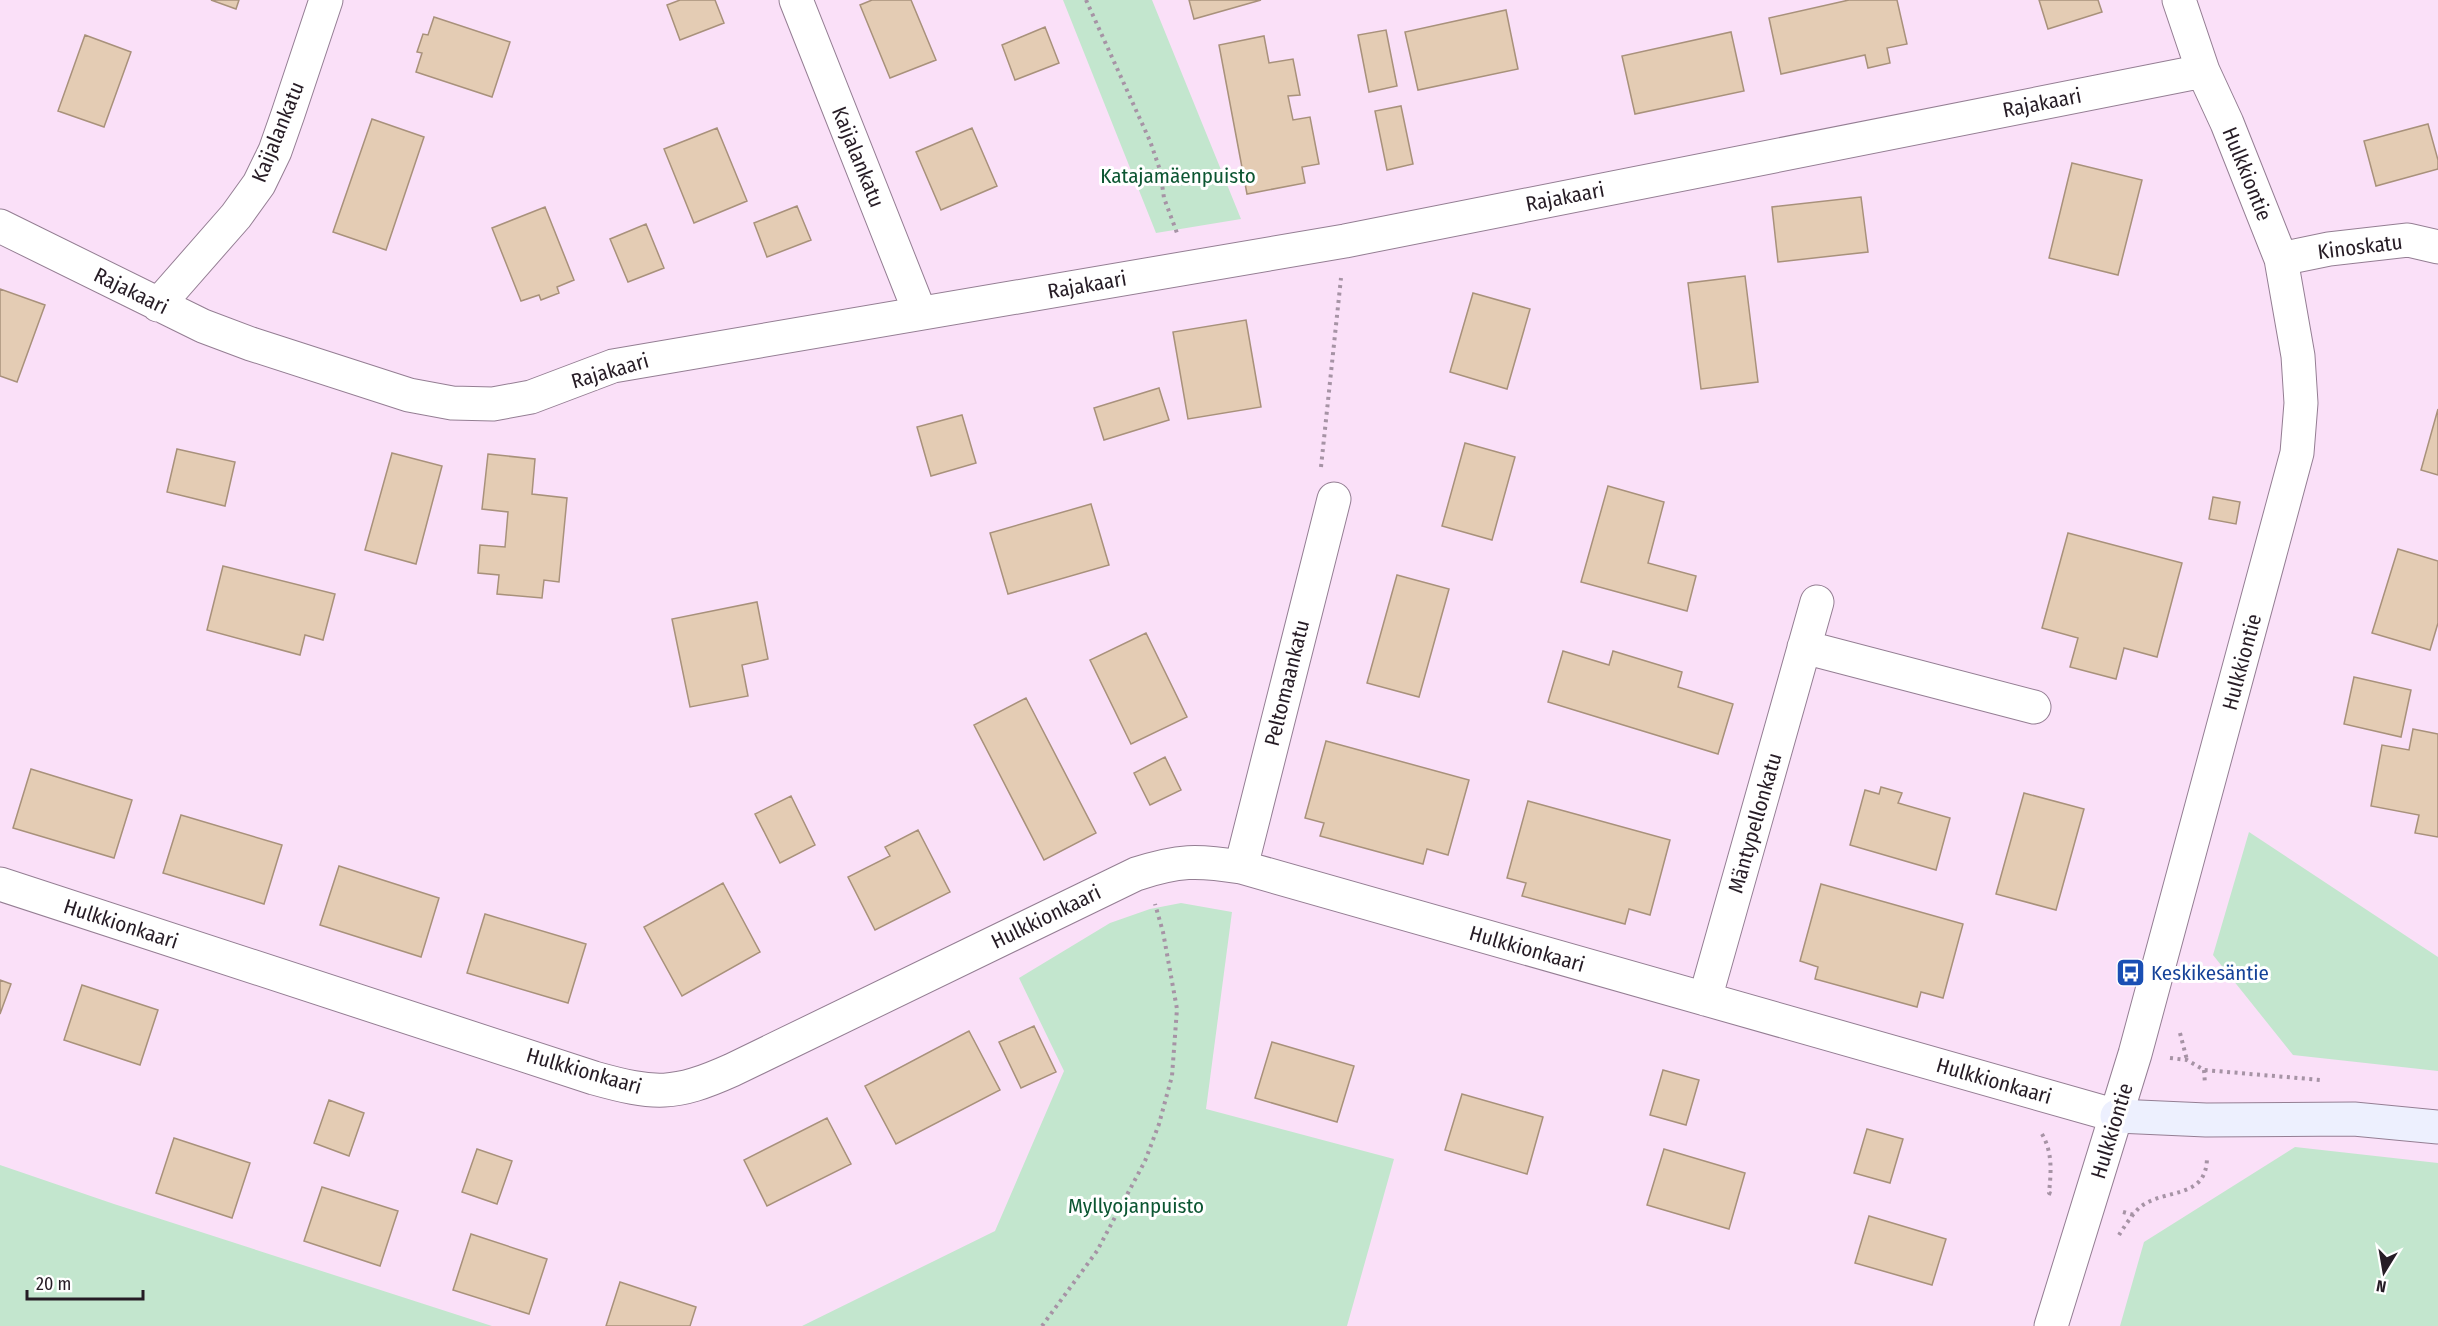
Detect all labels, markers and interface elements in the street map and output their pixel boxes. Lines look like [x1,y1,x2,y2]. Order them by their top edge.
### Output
street label: Kaijalankatu [246,78,310,186]
street label: Rajakaari [2001,83,2083,123]
street label: Kaijalankatu [826,103,890,211]
street label: Hulkkiontie [2216,123,2278,225]
park label: Katajamäenpuisto [1100,163,1256,189]
street label: Rajakaari [1524,177,1606,217]
street label: Kinoskatu [2316,229,2404,265]
street label: Rajakaari [90,262,172,320]
street label: Rajakaari [1046,265,1128,305]
street label: Rajakaari [568,348,652,394]
street label: Hulkkiontie [2217,611,2267,713]
street label: Peltomaankatu [1259,617,1315,749]
street label: Mäntypellonkatu [1723,750,1787,896]
street label: Hulkkionkaari [987,879,1105,955]
street label: Hulkkionkaari [60,893,182,955]
street label: Hulkkionkaari [1466,920,1588,978]
bus stop icon: Keskikesäntie [2114,957,2146,989]
place label: Keskikesäntie [2151,960,2269,986]
street label: Hulkkionkaari [523,1042,645,1100]
street label: Hulkkionkaari [1933,1052,2055,1110]
street label: Hulkkiontie [2085,1080,2139,1182]
park label: Myllyojanpuisto [1068,1193,1204,1219]
north arrow [2354,1242,2414,1302]
scale bar [27,1263,142,1301]
text: 20 m [36,1273,71,1295]
text: N [2375,1276,2388,1296]

